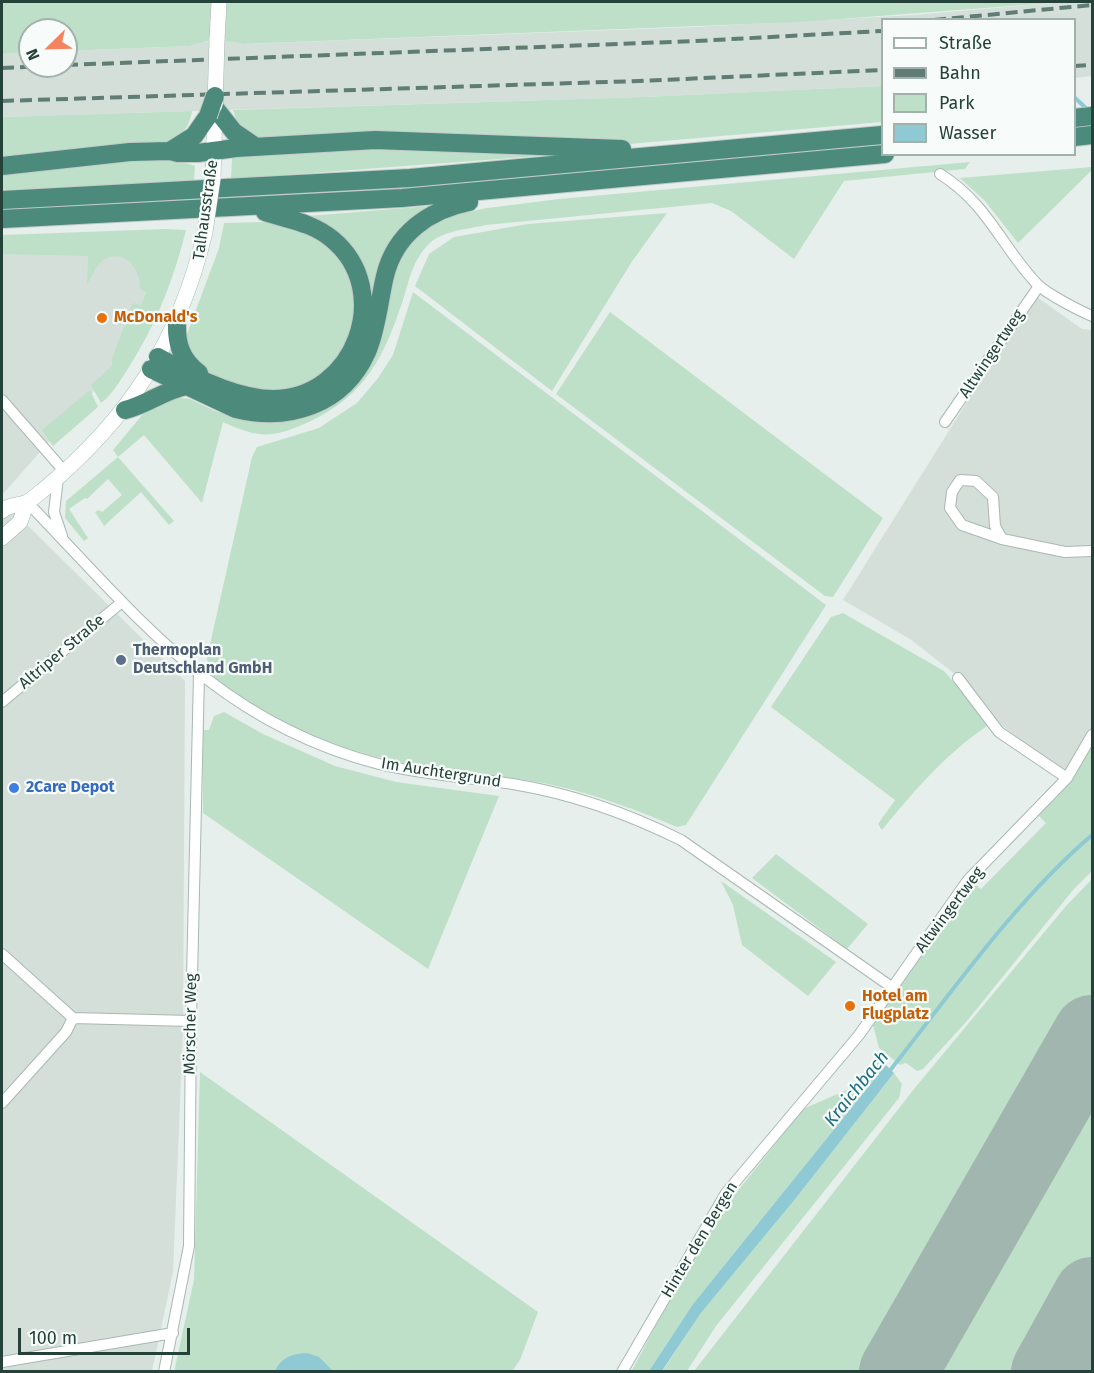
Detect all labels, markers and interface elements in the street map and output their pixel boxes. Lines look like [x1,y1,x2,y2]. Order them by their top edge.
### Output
north arrow [18,18,78,78]
legend [881,18,1076,156]
text: Straße [939,32,992,54]
text: N [22,46,44,63]
text: Bahn [939,62,981,84]
text: Park [939,92,974,114]
text: Wasser [939,122,996,144]
street label: Talhausstraße [189,159,223,261]
street label: Altwingertweg [955,306,1029,402]
place label: McDonald's [114,308,197,328]
marker: McDonald's [95,311,109,325]
street label: Altriper Straße [15,611,109,693]
place label: Thermoplan Deutschland GmbH [133,641,272,679]
marker: Thermoplan Deutschland GmbH [114,653,128,667]
street label: Im Auchtergrund [380,754,502,792]
place label: 2Care Depot [26,778,115,798]
marker: 2Care Depot [7,781,21,795]
street label: Altwingertweg [912,863,988,957]
street label: Mörscher Weg [181,973,201,1075]
place label: Hotel am Flugplatz [862,987,929,1025]
marker: Hotel am Flugplatz [843,999,857,1013]
water label: Kraichbach [820,1047,894,1131]
street label: Hinter den Bergen [658,1179,742,1301]
scale bar [21,1316,194,1354]
text: 100 m [29,1327,77,1349]

